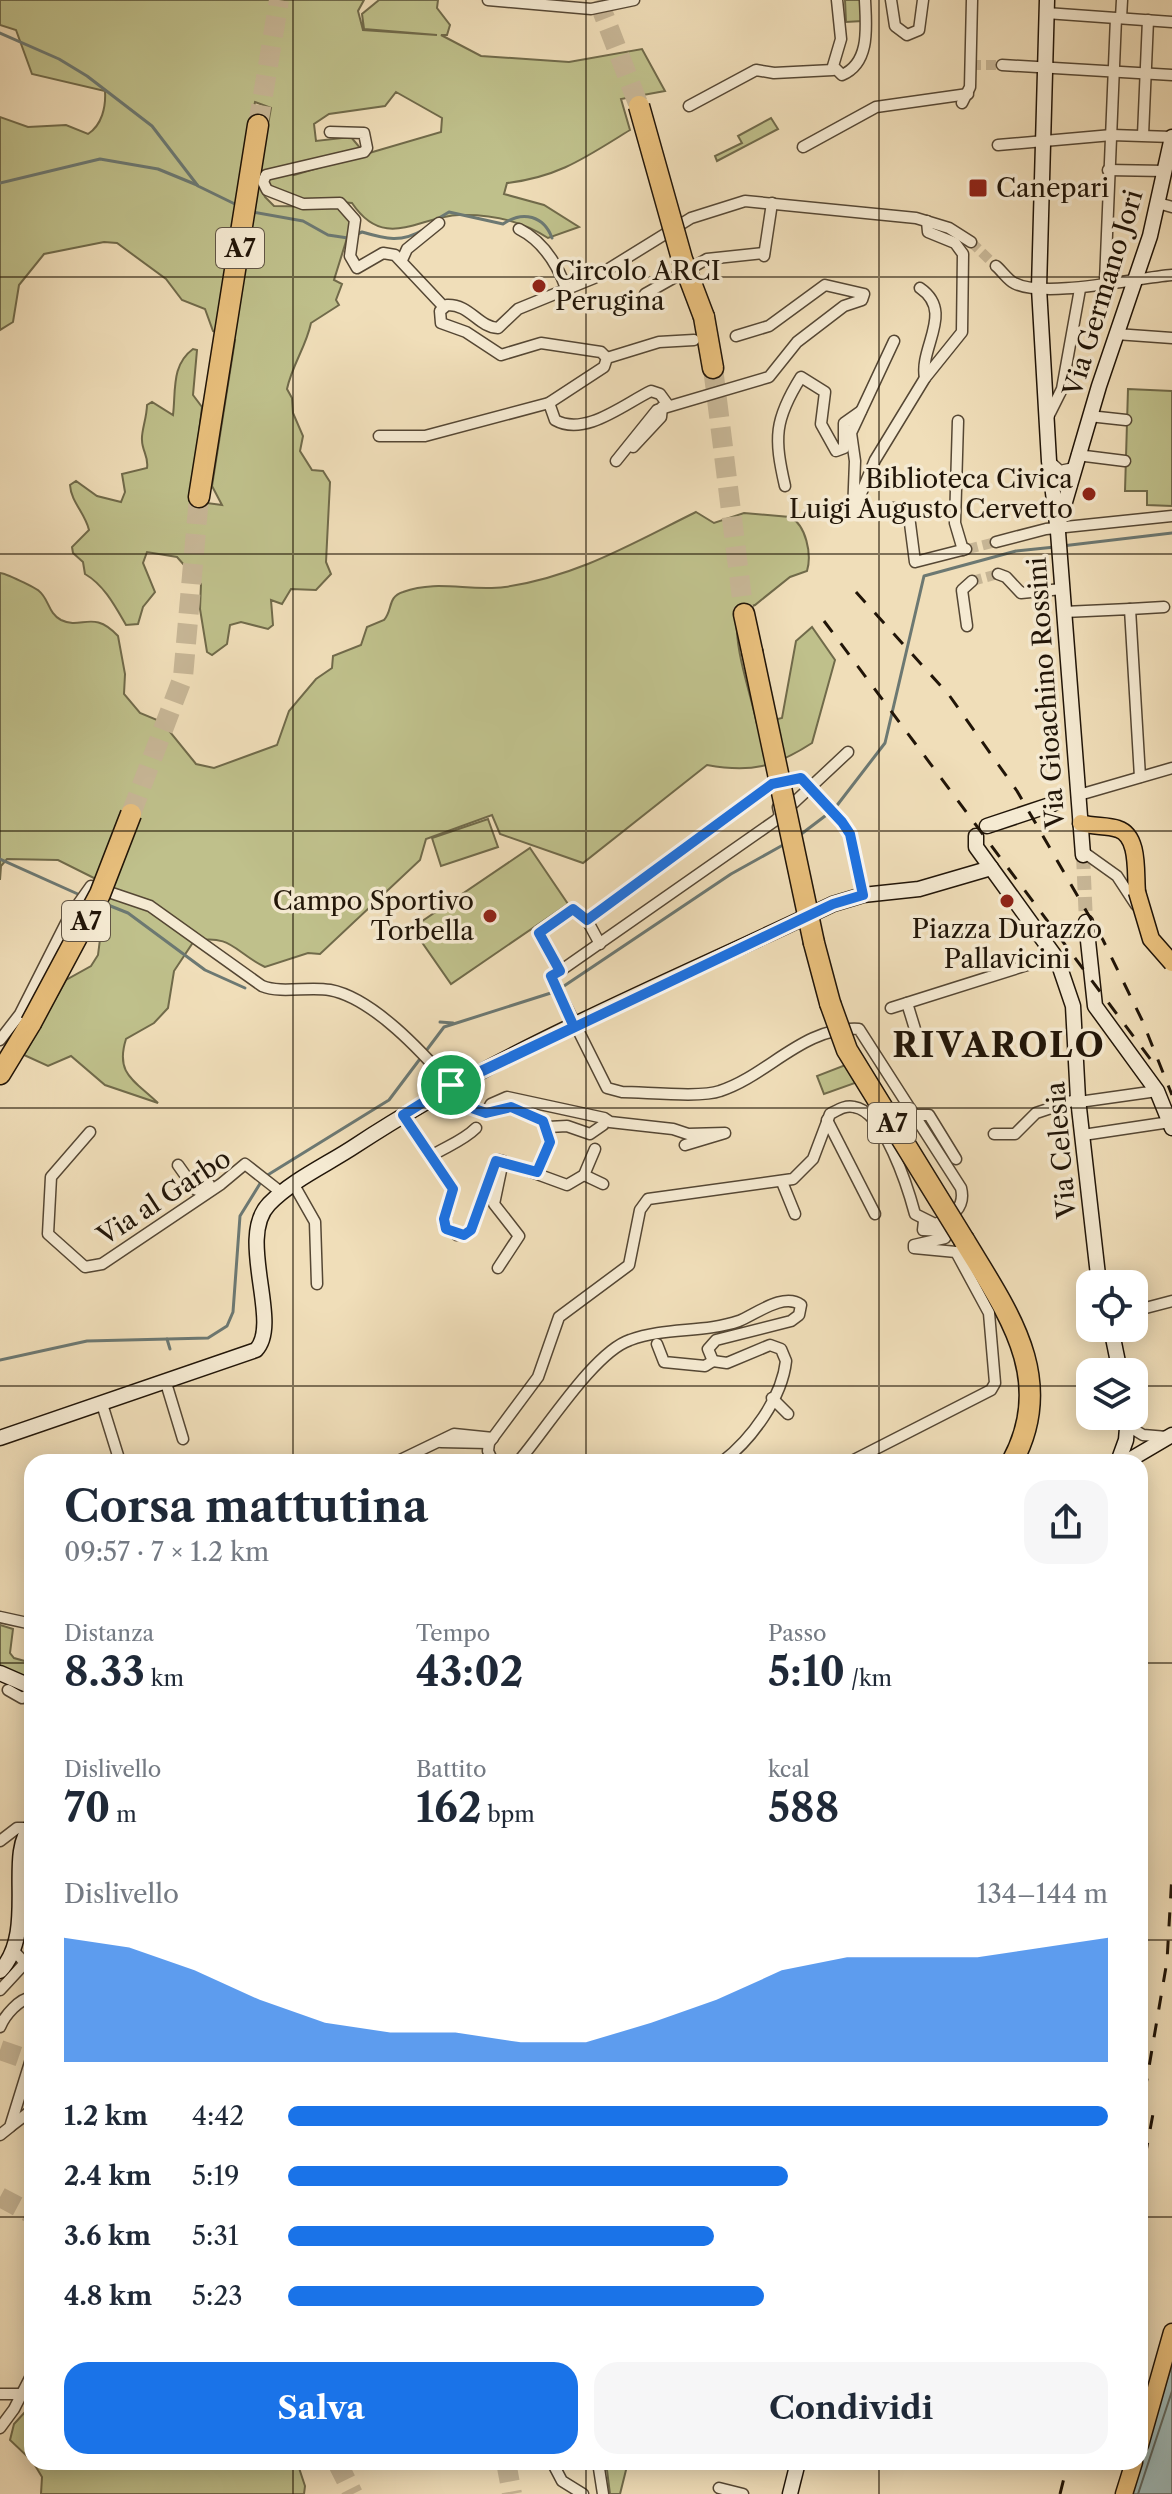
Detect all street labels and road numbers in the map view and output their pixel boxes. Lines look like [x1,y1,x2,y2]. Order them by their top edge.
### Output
street label: Via Germano Jori [1056,186,1150,401]
road number: A7 [216,228,264,268]
street label: Via Gioachino Rossini [1021,556,1072,831]
road number: A7 [62,901,110,941]
street label: Via Celesia [1039,1080,1083,1221]
road number: A7 [868,1103,916,1143]
street label: Via al Garbo [90,1142,237,1253]

